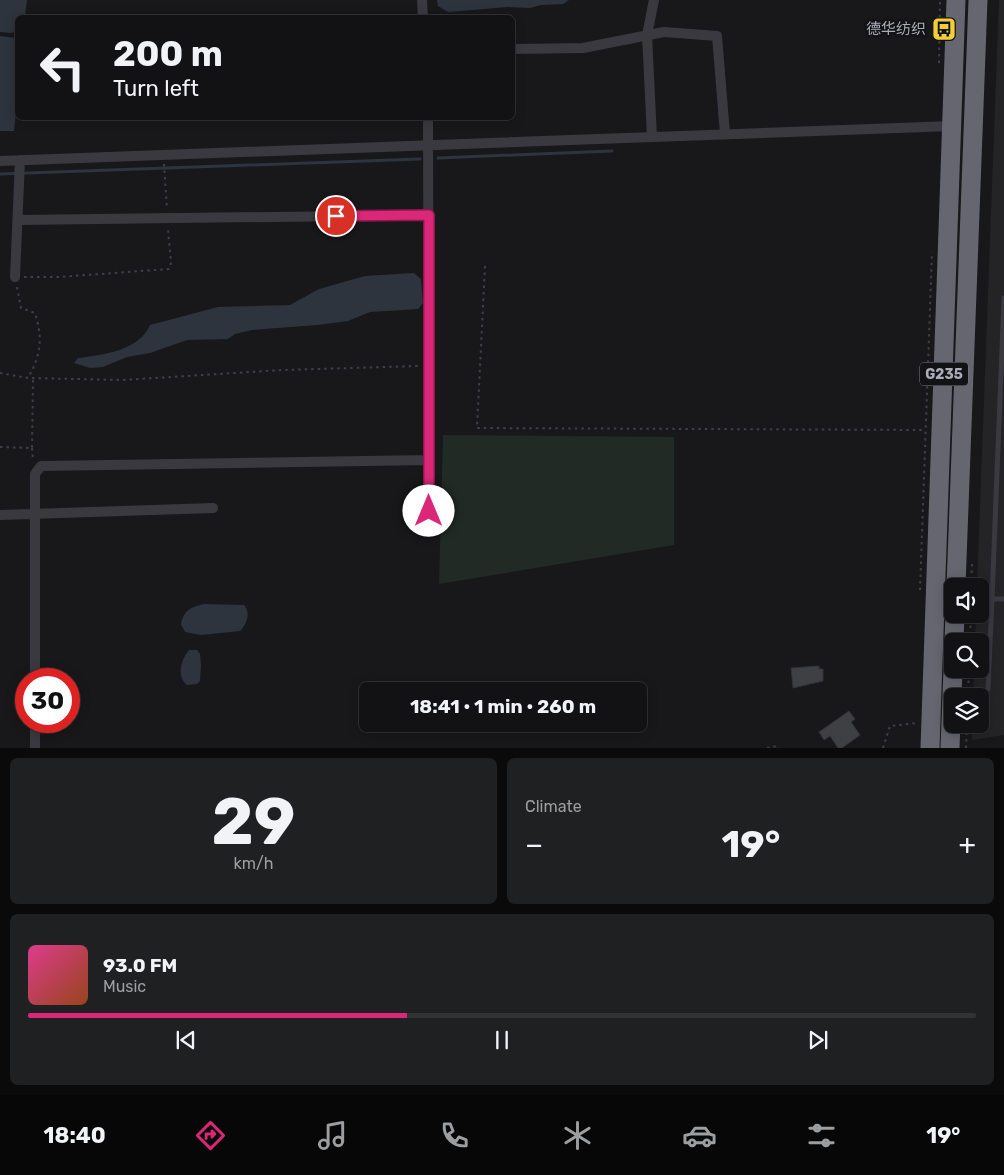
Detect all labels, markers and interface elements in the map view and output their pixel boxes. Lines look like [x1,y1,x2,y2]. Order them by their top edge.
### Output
bus stop icon: 德华纺织 [931,16,957,42]
place label: 德华纺织 [866,20,926,38]
text: 200 m [113,33,223,75]
icon: left [30,35,95,100]
text: Turn left [113,75,199,102]
pin [315,195,357,237]
icon: arrive [322,202,350,230]
road number: G235 [920,362,968,386]
position arrow [402,484,454,536]
map controls [944,578,989,733]
button: sound [944,578,989,623]
button: search [944,633,989,678]
speed limit sign: 30 [15,668,80,733]
button: layers [944,688,989,733]
text: 18:41 · 1 min · 260 m [410,695,596,718]
text: 29 [212,783,295,860]
text: Climate [525,797,582,816]
text: 19° [721,821,780,867]
text: − [525,828,543,861]
text: + [959,828,976,861]
text: km/h [234,854,273,873]
text: 93.0 FM [103,954,177,977]
text: Music [103,977,146,996]
icon: previous [172,1026,200,1054]
icon: pause [488,1026,516,1054]
icon: next [804,1026,832,1054]
icon: directions [193,1118,228,1153]
icon: music [315,1118,350,1153]
icon: phone [437,1118,472,1153]
icon: climate [560,1118,595,1153]
icon: car [682,1118,717,1153]
icon: filters [804,1118,839,1153]
text: 18:40 [44,1122,106,1149]
text: 19° [926,1122,960,1149]

